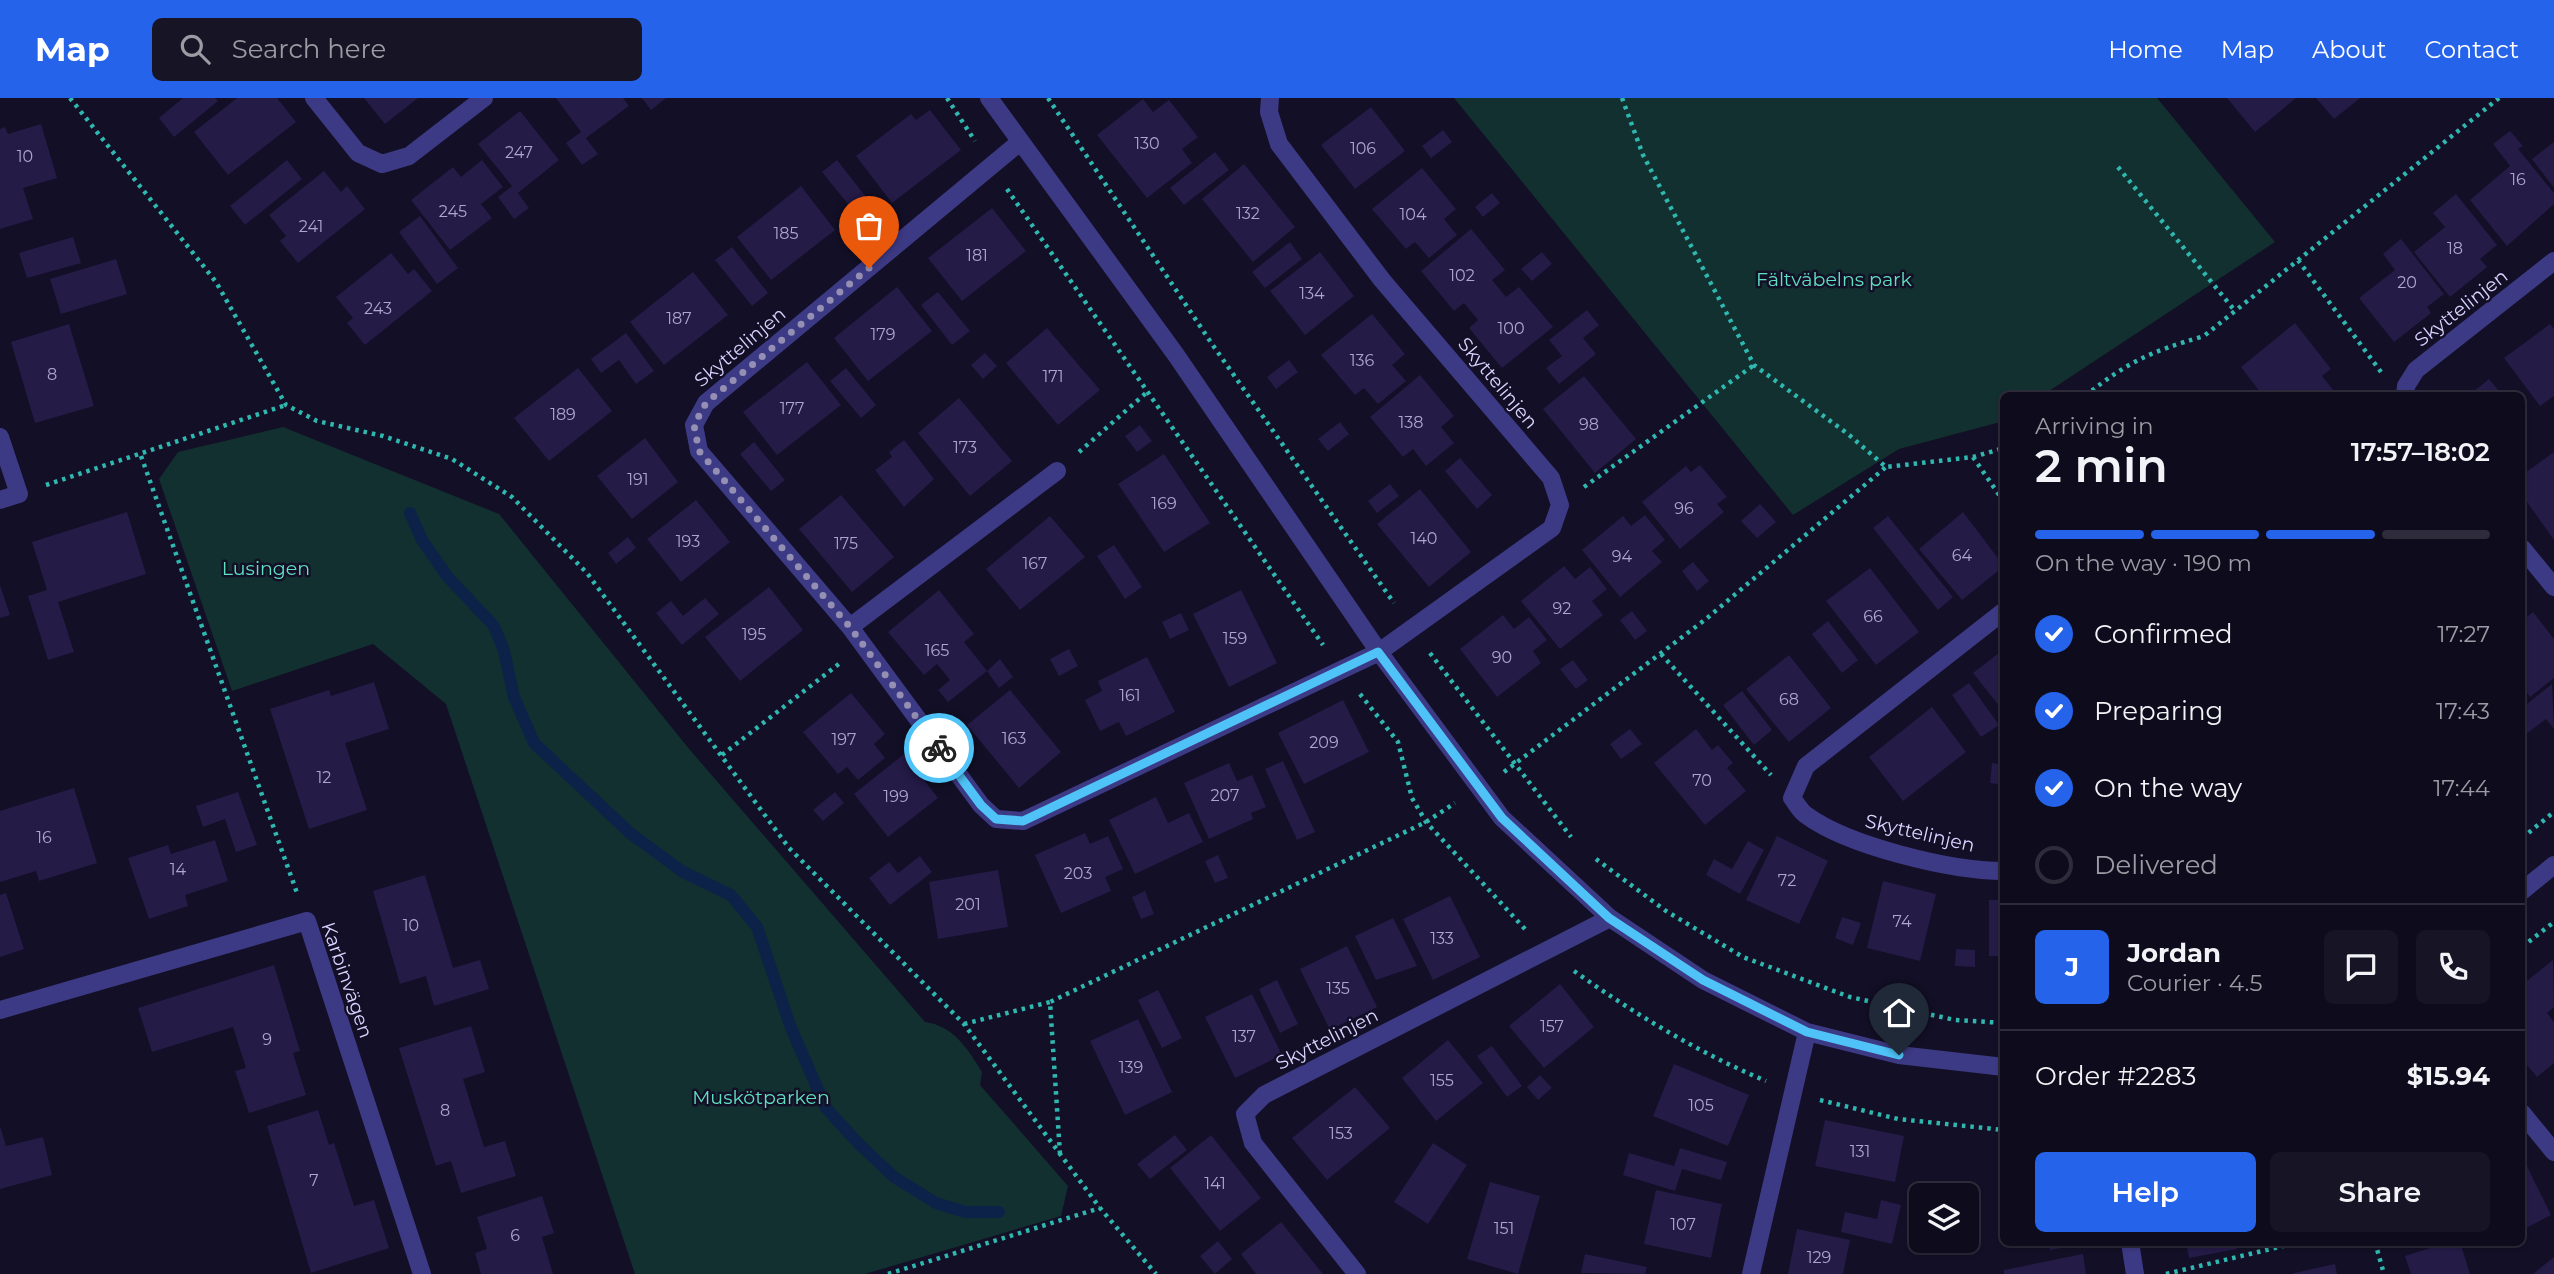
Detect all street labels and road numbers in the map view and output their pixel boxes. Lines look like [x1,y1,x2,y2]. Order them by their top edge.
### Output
street label: Skyttelinjen [2410,264,2512,352]
street label: Skyttelinjen [690,302,790,392]
street label: Skyttelinjen [1453,333,1543,433]
street label: Skyttelinjen [1863,809,1977,857]
street label: Karbinvägen [316,919,378,1041]
street label: Skyttelinjen [1272,1003,1382,1075]

